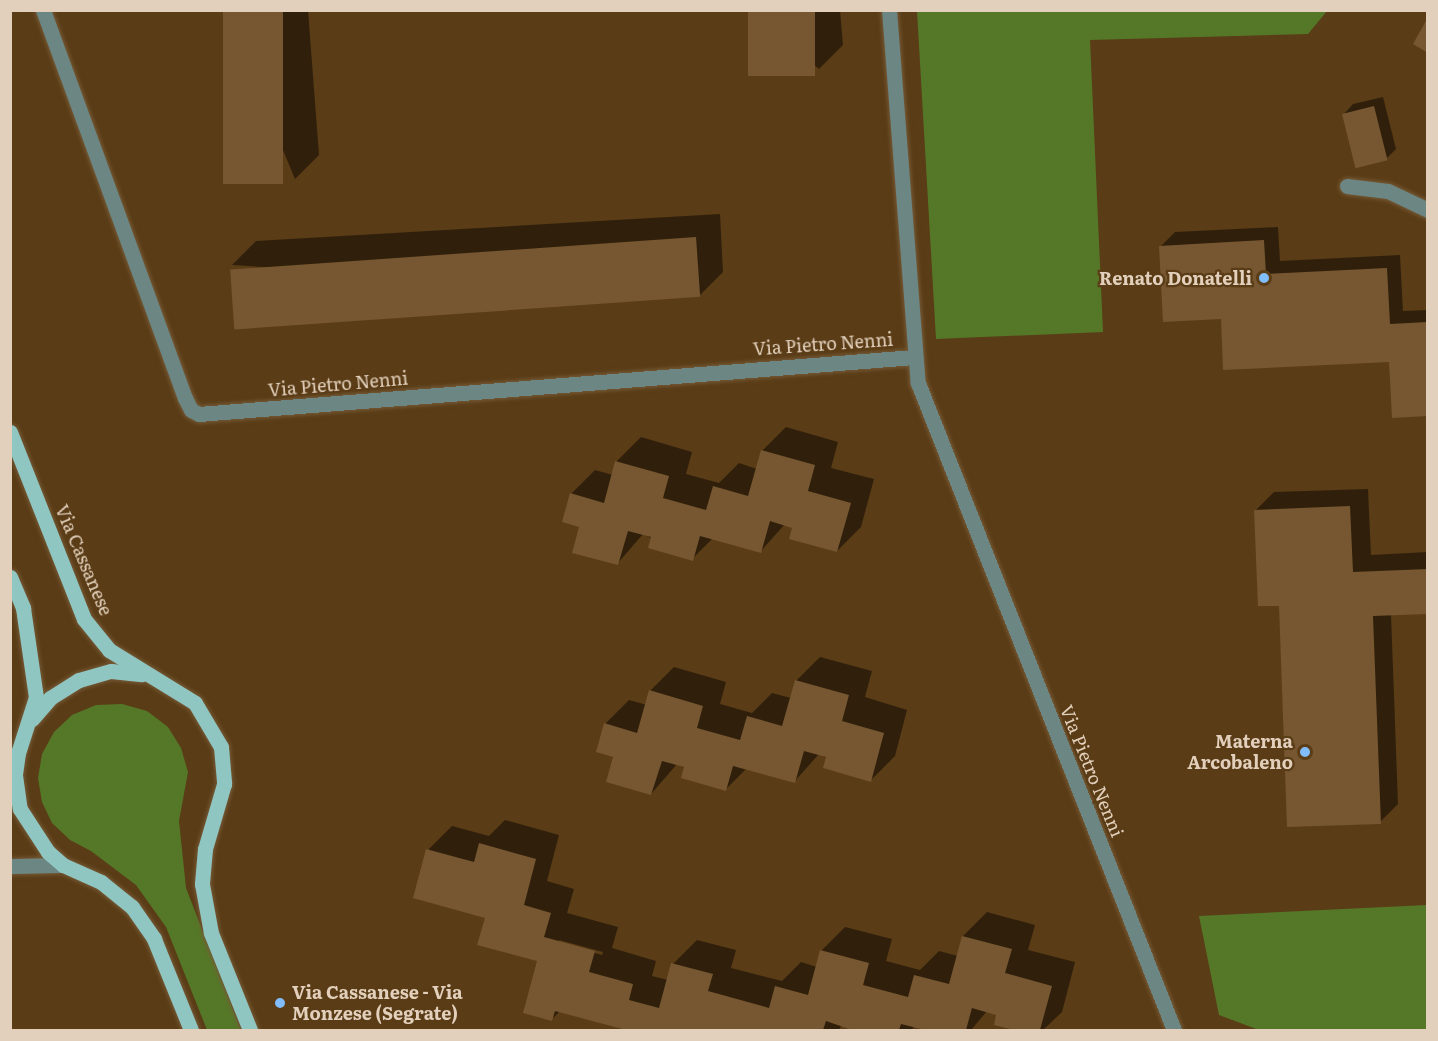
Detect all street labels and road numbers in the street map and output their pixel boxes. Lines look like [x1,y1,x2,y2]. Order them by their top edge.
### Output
street label: Via Pietro Nenni [752,328,894,360]
street label: Via Pietro Nenni [267,367,409,401]
street label: Via Cassanese [51,501,117,619]
street label: Via Pietro Nenni [1056,702,1128,840]

